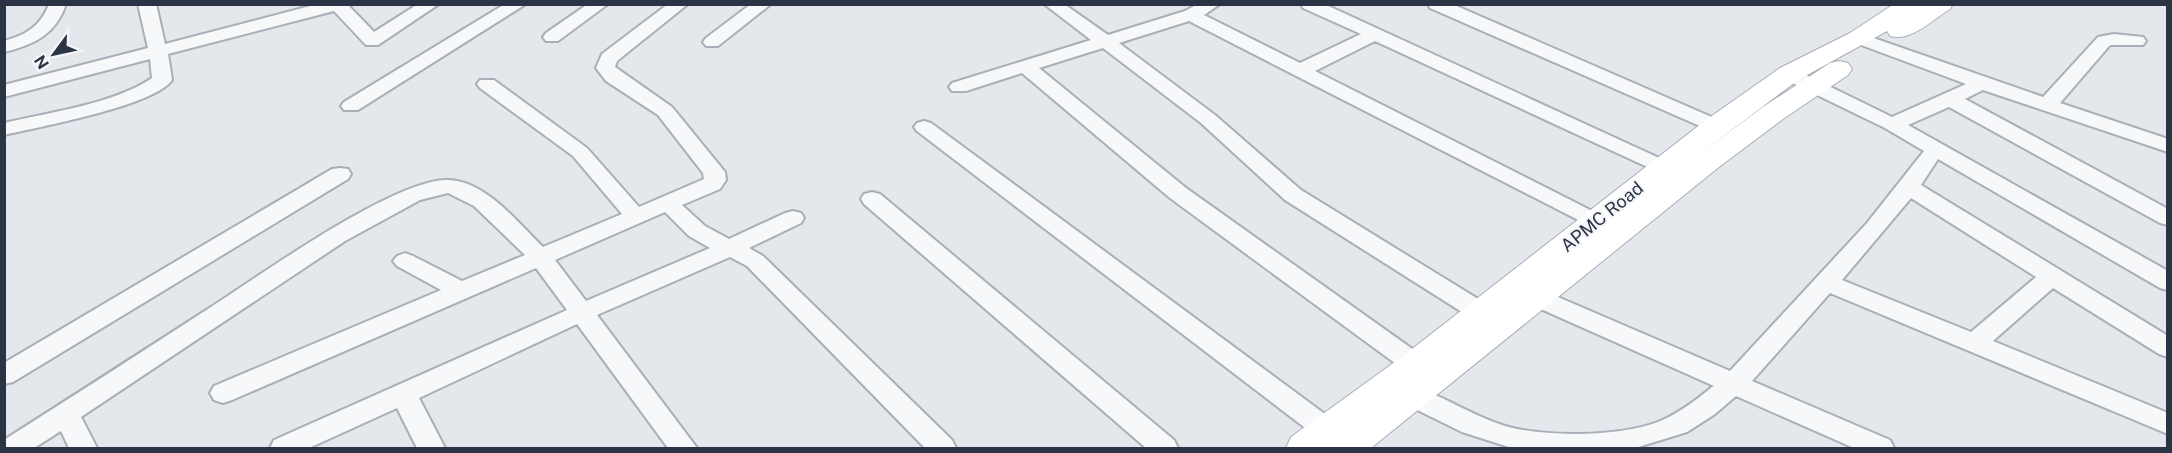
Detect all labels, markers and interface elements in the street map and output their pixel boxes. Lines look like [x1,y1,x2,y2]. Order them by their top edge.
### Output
north arrow [24,24,84,84]
text: N [30,51,53,72]
street label: APMC Road [1556,177,1647,256]

